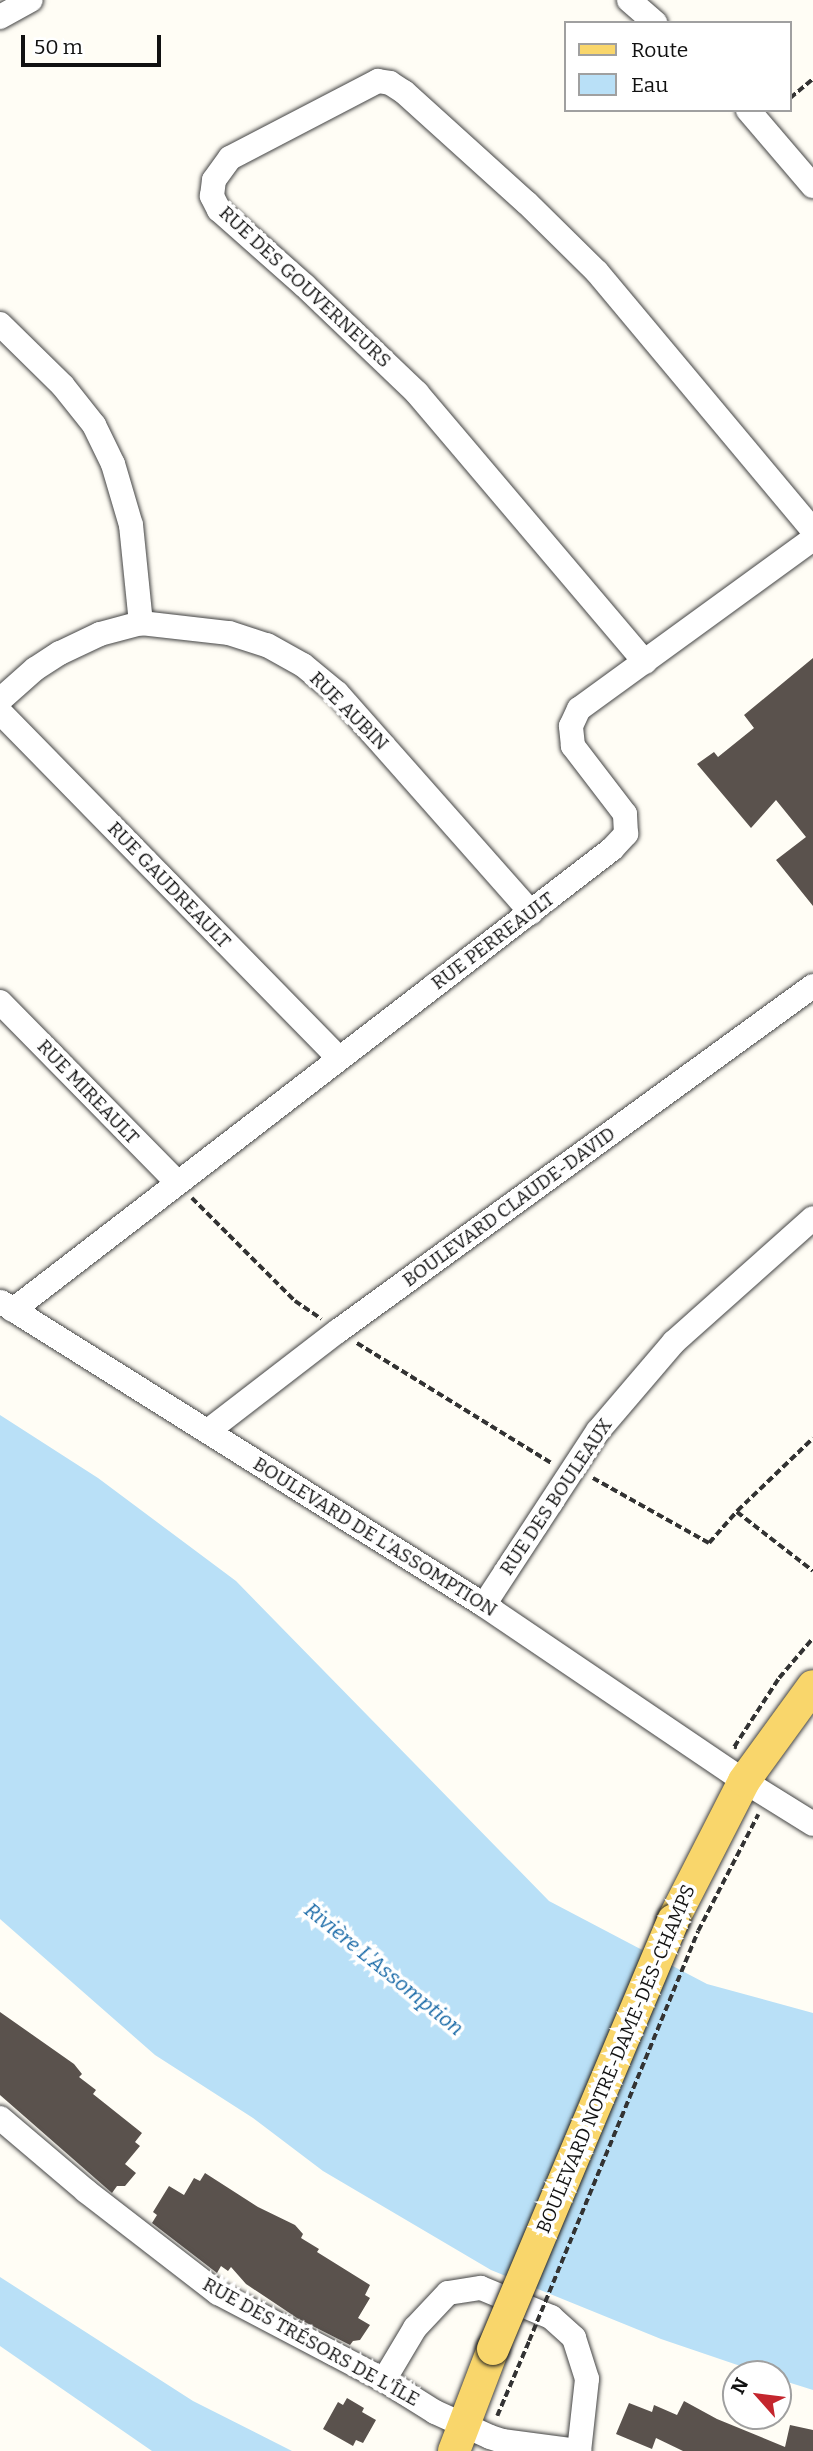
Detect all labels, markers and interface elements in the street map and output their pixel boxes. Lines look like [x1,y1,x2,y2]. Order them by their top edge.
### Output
scale bar [24,21,164,65]
legend [564,21,792,112]
text: 50 m [34,34,83,60]
text: Route [631,37,688,63]
text: Eau [631,72,668,98]
street label: RUE DES GOUVERNEURS [214,201,396,373]
street label: RUE AUBIN [305,667,393,755]
street label: RUE GAUDREAULT [103,817,235,953]
street label: RUE PERREAULT [427,887,559,995]
street label: RUE MIREAULT [32,1035,144,1149]
street label: BOULEVARD CLAUDE-DAVID [398,1122,620,1292]
street label: RUE DES BOULEAUX [495,1414,617,1580]
street label: BOULEVARD DE L'ASSOMPTION [249,1452,501,1622]
street label: BOULEVARD NOTRE-DAME-DES-CHAMPS [532,1881,700,2237]
water label: Rivière L'Assomption [299,1897,469,2041]
street label: RUE DES TRÉSORS DE L'ÎLE [199,2273,423,2411]
north arrow [722,2360,792,2430]
text: N [726,2374,753,2398]

